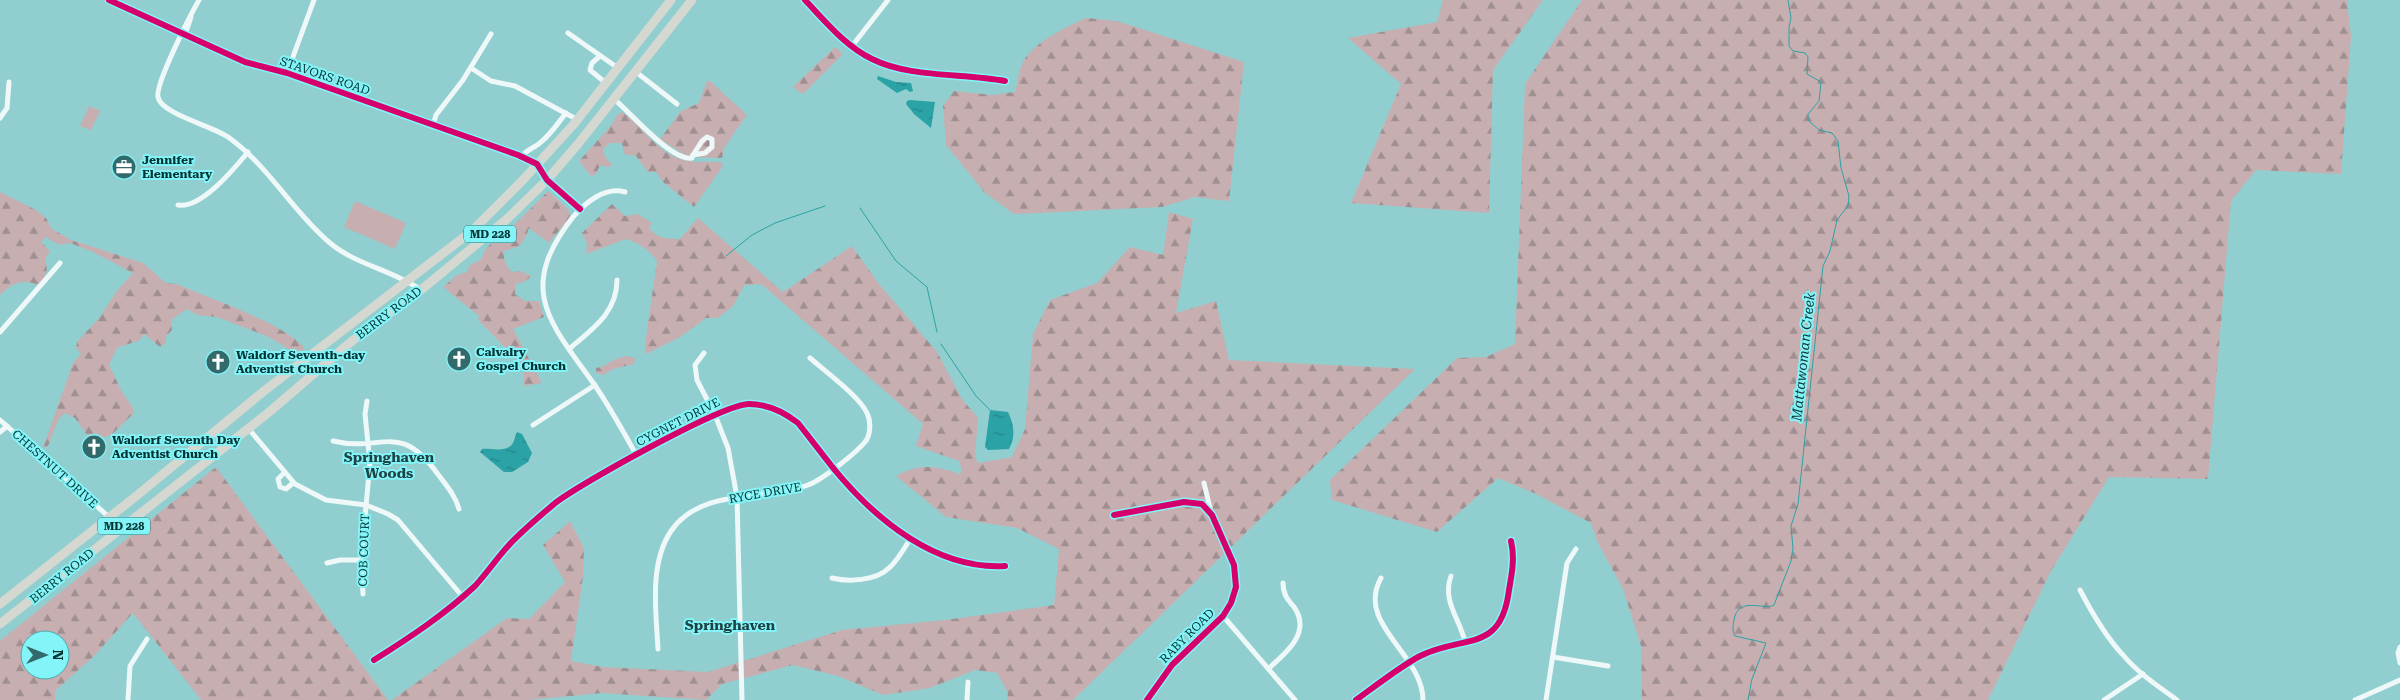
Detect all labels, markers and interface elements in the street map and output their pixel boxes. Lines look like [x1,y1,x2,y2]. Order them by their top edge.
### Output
street label: STAVORS ROAD [278,54,372,98]
place label: Jennifer Elementary [142,153,213,181]
office icon: Jennifer Elementary [111,154,137,180]
road number: MD 228 [464,225,516,242]
street label: BERRY ROAD [353,284,425,342]
water label: Mattawoman Creek [1788,291,1818,423]
place label: Calvalry Gospel Church [476,345,566,373]
church icon: Calvalry Gospel Church [446,346,472,372]
place label: Waldorf Seventh-day Adventist Church [236,348,366,376]
church icon: Waldorf Seventh-day Adventist Church [205,349,231,375]
street label: CYGNET DRIVE [634,395,722,449]
street label: CHESTNUT DRIVE [9,427,101,511]
place label: Waldorf Seventh Day Adventist Church [112,433,241,461]
church icon: Waldorf Seventh Day Adventist Church [81,434,107,460]
district label: Springhaven Woods [344,449,435,481]
street label: RYCE DRIVE [728,480,802,506]
street label: COB COURT [356,513,372,587]
road number: MD 228 [98,518,150,534]
street label: BERRY ROAD [27,546,97,606]
street label: RABY ROAD [1157,606,1217,666]
district label: Springhaven [685,617,776,633]
north arrow [20,630,70,680]
text: N [50,650,66,661]

